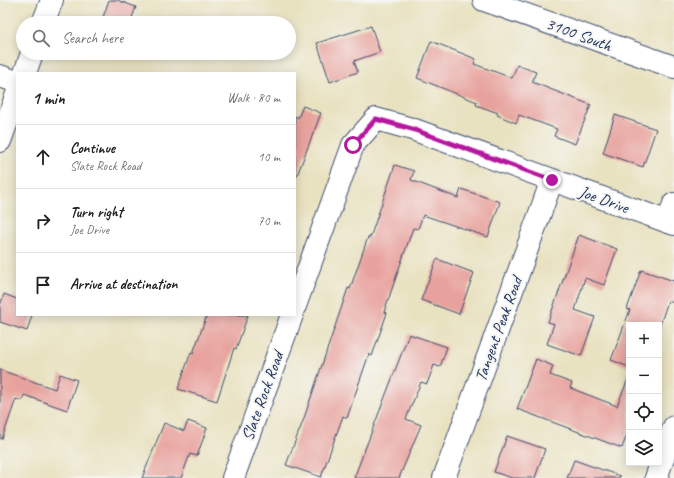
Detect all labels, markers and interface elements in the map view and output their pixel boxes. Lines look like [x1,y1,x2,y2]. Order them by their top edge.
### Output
street label: 3100 South [543,13,616,56]
search box [16,16,296,60]
icon: search [30,27,52,49]
text: Search here [62,29,123,48]
text: 1 min [32,88,65,109]
text: Walk · 80 m [227,90,280,106]
route start [344,136,362,154]
text: Continue [70,139,115,158]
icon: ahead [32,146,54,168]
text: 10 m [258,149,280,165]
text: Slate Rock Road [70,158,141,174]
route end [543,171,561,189]
street label: Joe Drive [575,181,633,219]
text: Turn right [70,203,123,222]
icon: right [32,210,54,232]
text: 70 m [258,213,280,229]
text: Joe Drive [70,222,109,238]
street label: Tangent Peak Road [470,272,528,384]
icon: arrive [32,274,54,296]
text: Arrive at destination [70,275,177,294]
map controls [626,322,662,466]
button: + [626,322,662,358]
street label: Slate Rock Road [237,346,289,444]
button: − [626,358,662,394]
button: locate [626,394,662,430]
button: layers [626,430,662,466]

